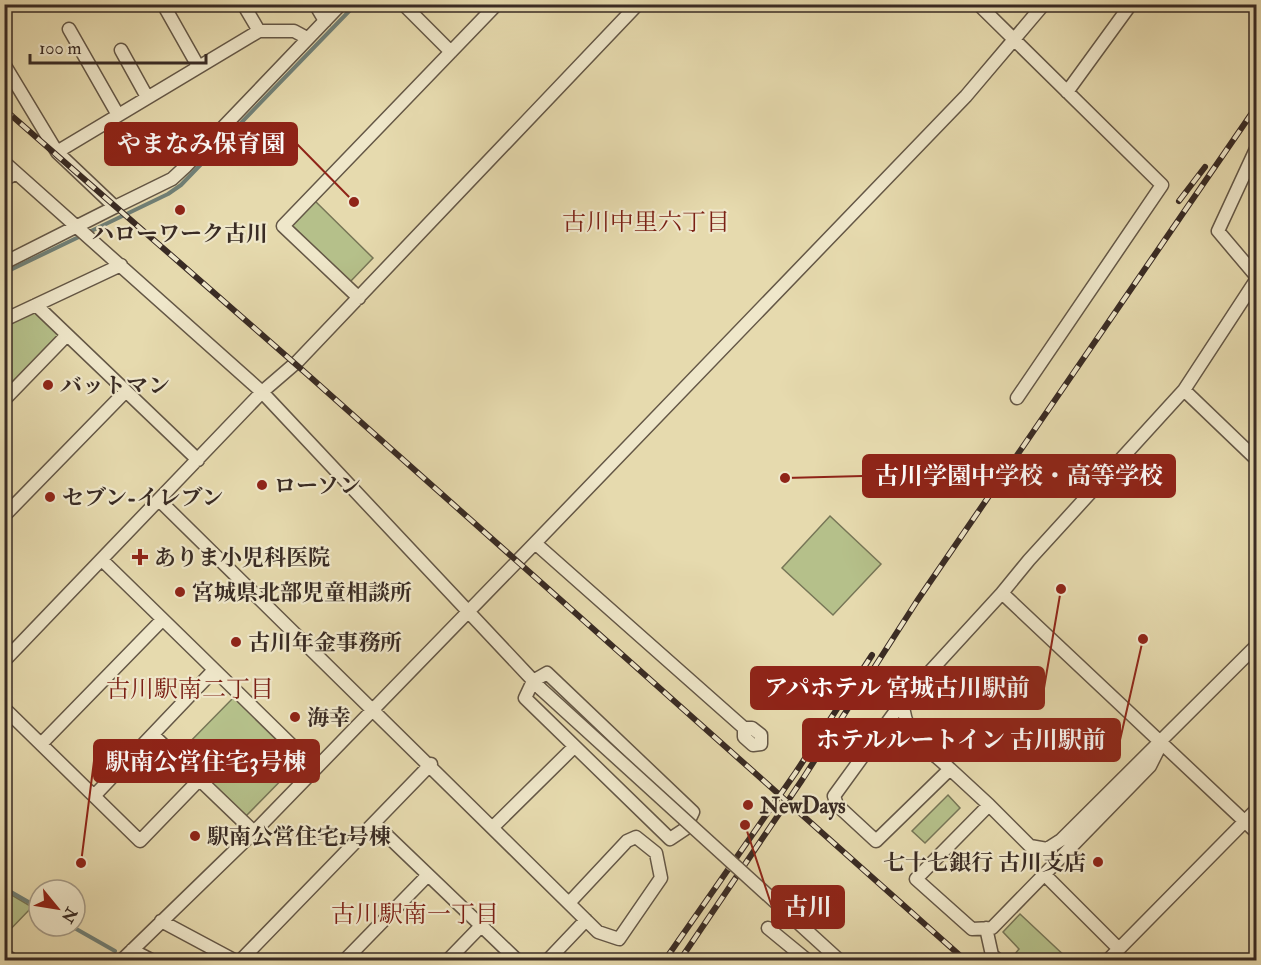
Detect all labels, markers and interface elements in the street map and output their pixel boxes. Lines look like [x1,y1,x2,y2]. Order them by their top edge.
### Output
scale bar [30,27,206,65]
text: 100 m [39,37,82,60]
callout: やまなみ保育園 [105,123,297,165]
text: やまなみ保育園 [117,129,285,160]
marker: ハローワーク古川 [173,203,187,217]
district label: 古川中里六丁目 [562,207,730,238]
place label: ハローワーク古川 [92,220,268,248]
place label: バットマン [60,372,170,400]
marker: バットマン [41,378,55,392]
callout: 古川学園中学校・高等学校 [863,455,1175,497]
text: 古川学園中学校・高等学校 [875,461,1163,492]
place label: ローソン [274,472,361,500]
marker: ローソン [255,478,269,492]
place label: セブン-イレブン [62,484,224,512]
marker: セブン-イレブン [43,490,57,504]
place label: ありま小児科医院 [154,544,330,572]
marker: ありま小児科医院 [131,548,149,566]
place label: 宮城県北部児童相談所 [192,579,412,607]
marker: 宮城県北部児童相談所 [173,585,187,599]
place label: 古川年金事務所 [248,629,402,657]
marker: 古川年金事務所 [229,635,243,649]
callout: アパホテル 宮城古川駅前 [751,667,1044,709]
text: アパホテル 宮城古川駅前 [764,673,1030,704]
district label: 古川駅南二丁目 [106,674,274,705]
place label: 海幸 [307,704,351,732]
marker: 海幸 [288,710,302,724]
callout: ホテルルートイン 古川駅前 [803,719,1120,761]
text: ホテルルートイン 古川駅前 [816,725,1106,756]
callout: 駅南公営住宅3号棟 [94,740,319,782]
text: 駅南公営住宅3号棟 [105,747,307,778]
place label: NewDays [759,792,846,821]
marker: NewDays [741,798,755,812]
place label: 駅南公営住宅1号棟 [207,823,391,851]
marker: 駅南公営住宅1号棟 [188,829,202,843]
place label: 七十七銀行 古川支店 [883,849,1086,877]
marker: 七十七銀行 古川支店 [1091,855,1105,869]
north arrow [27,878,87,938]
callout: 古川 [772,886,844,928]
text: 古川 [784,892,832,923]
district label: 古川駅南一丁目 [331,899,499,930]
text: N [57,903,82,927]

